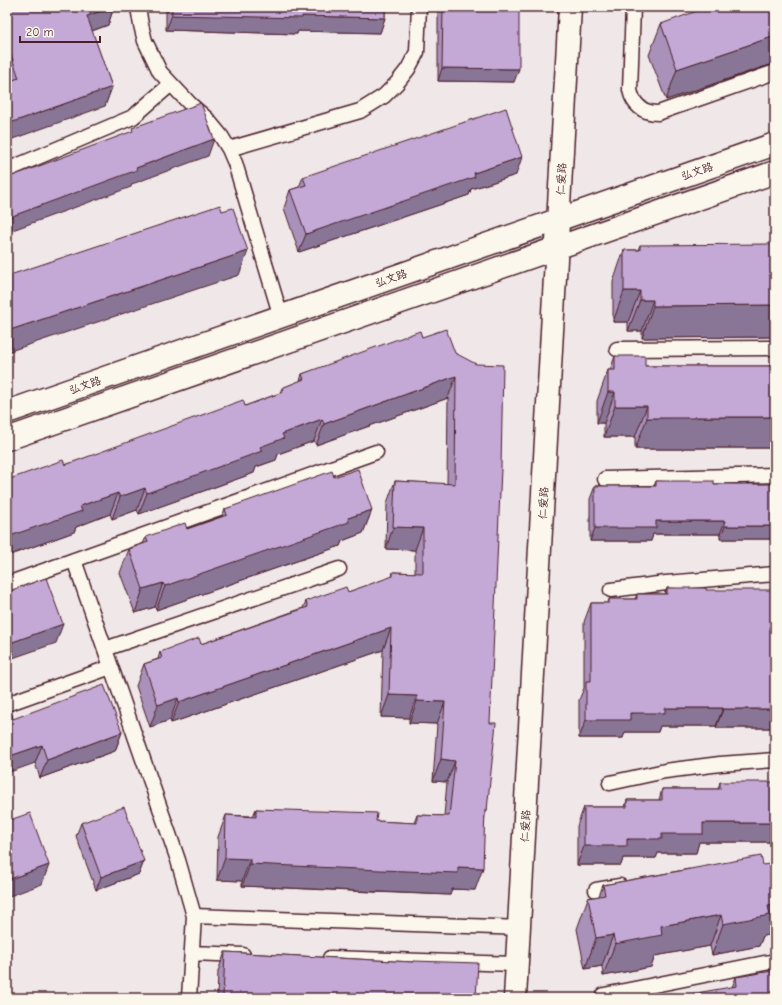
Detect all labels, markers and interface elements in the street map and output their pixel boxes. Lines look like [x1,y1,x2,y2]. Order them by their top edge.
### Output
scale bar [20,18,100,44]
text: 20 m [26,25,54,39]
street label: 弘文路 [679,160,715,183]
street label: 仁爱路 [554,162,569,196]
street label: 弘文路 [373,267,409,290]
street label: 弘文路 [67,374,103,397]
street label: 仁爱路 [536,486,551,520]
street label: 仁爱路 [518,809,533,843]

